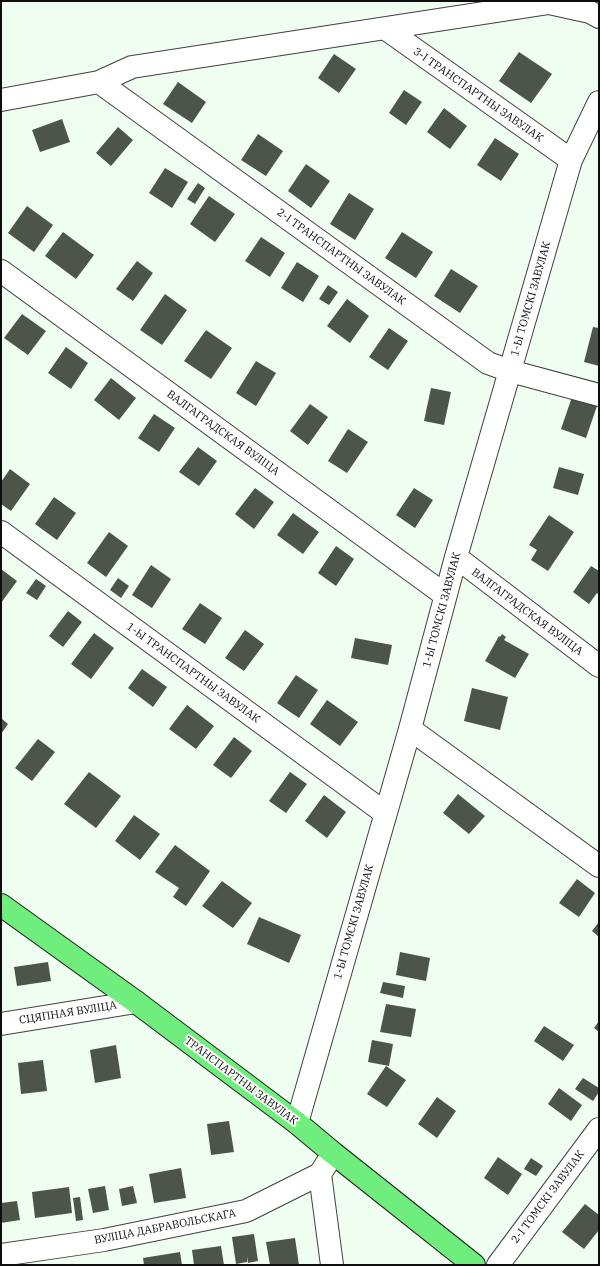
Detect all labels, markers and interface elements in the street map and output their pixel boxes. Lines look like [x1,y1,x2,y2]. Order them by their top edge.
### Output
street label: 3-І ТРАНСПАРТНЫ ЗАВУЛАК [410,45,546,145]
street label: 2-І ТРАНСПАРТНЫ ЗАВУЛАК [274,206,408,308]
street label: 1-Ы ТОМСКІ ЗАВУЛАК [508,240,554,358]
street label: ВАЛГАГРАДСКАЯ ВУЛІЦА [164,388,282,478]
street label: 1-Ы ТОМСКІ ЗАВУЛАК [420,551,464,669]
street label: ВАЛГАГРАДСКАЯ ВУЛІЦА [469,566,585,658]
street label: 1-Ы ТРАНСПАРТНЫ ЗАВУЛАК [124,620,262,726]
street label: 1-Ы ТОМСКІ ЗАВУЛАК [331,863,377,981]
street label: СЦЯПНАЯ ВУЛІЦА [18,999,118,1027]
street label: ТРАНСПАРТНЫ ЗАВУЛАК [182,1034,300,1128]
street label: 2-І ТОМСКІ ЗАВУЛАК [509,1148,587,1246]
street label: ВУЛІЦА ДАБРАВОЛЬСКАГА [93,1207,237,1247]

